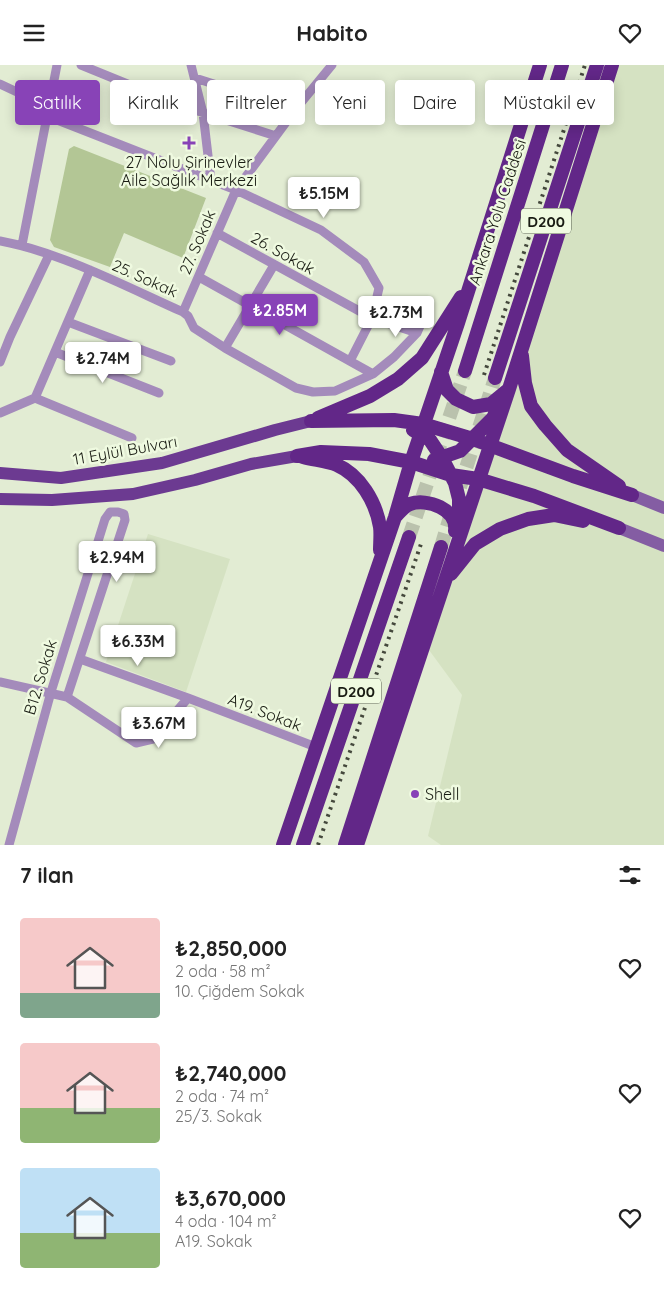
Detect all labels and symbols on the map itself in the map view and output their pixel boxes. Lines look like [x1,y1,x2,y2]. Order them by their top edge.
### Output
marker: 27 Nolu Şirinevler Aile Sağlık Merkezi [182,136,196,150]
street label: Ankara Yolu Caddesi [464,136,530,288]
place label: 27 Nolu Şirinevler Aile Sağlık Merkezi [121,152,257,190]
pin: ₺5.15M [283,177,365,219]
street label: 27. Sokak [174,207,220,277]
road number: D200 [521,209,571,233]
street label: 26. Sokak [247,227,319,279]
street label: 25. Sokak [109,255,181,301]
pin: ₺2.85M [239,293,321,336]
pin: ₺2.73M [355,295,437,338]
pin: ₺2.74M [62,341,144,384]
street label: 11 Eylül Bulvarı [71,431,179,469]
pin: ₺2.94M [76,541,158,583]
pin: ₺6.33M [97,625,179,667]
street label: B12. Sokak [19,637,61,717]
road number: D200 [331,679,381,703]
street label: A19. Sokak [225,689,305,735]
pin: ₺3.67M [118,707,200,749]
place label: Shell [425,784,459,804]
marker: Shell [409,788,421,800]

